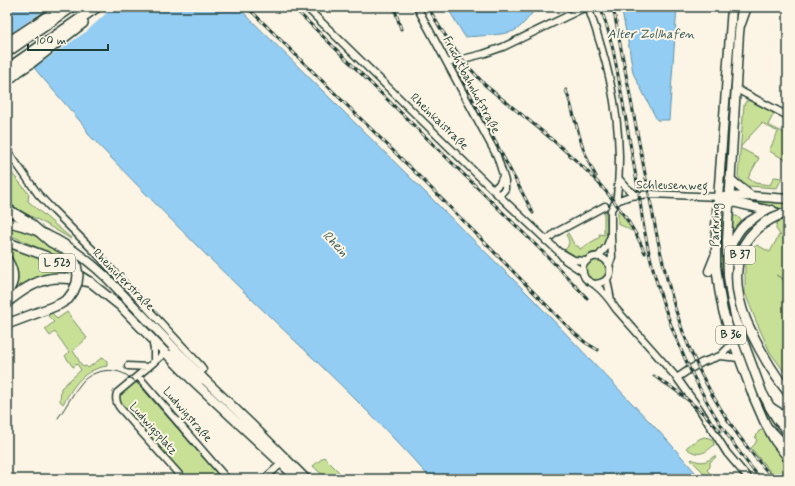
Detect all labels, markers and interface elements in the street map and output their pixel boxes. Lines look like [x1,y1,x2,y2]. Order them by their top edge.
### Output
scale bar [28,26,108,52]
water label: Alter Zollhafen [607,26,696,43]
text: 100 m [34,33,66,49]
street label: Fruchtbahnhofstraße [439,34,503,137]
street label: Rheinkaistraße [406,90,472,154]
street label: Schleusenweg [636,177,708,196]
street label: Parkring [707,203,725,247]
water label: Rhein [318,227,352,261]
street label: Rheinuferstraße [89,246,157,314]
road number: B 37 [725,246,755,264]
road number: L 523 [39,254,75,272]
road number: B 36 [716,326,746,344]
street label: Ludwigstraße [159,384,215,446]
street label: Ludwigsplatz [125,399,181,459]

